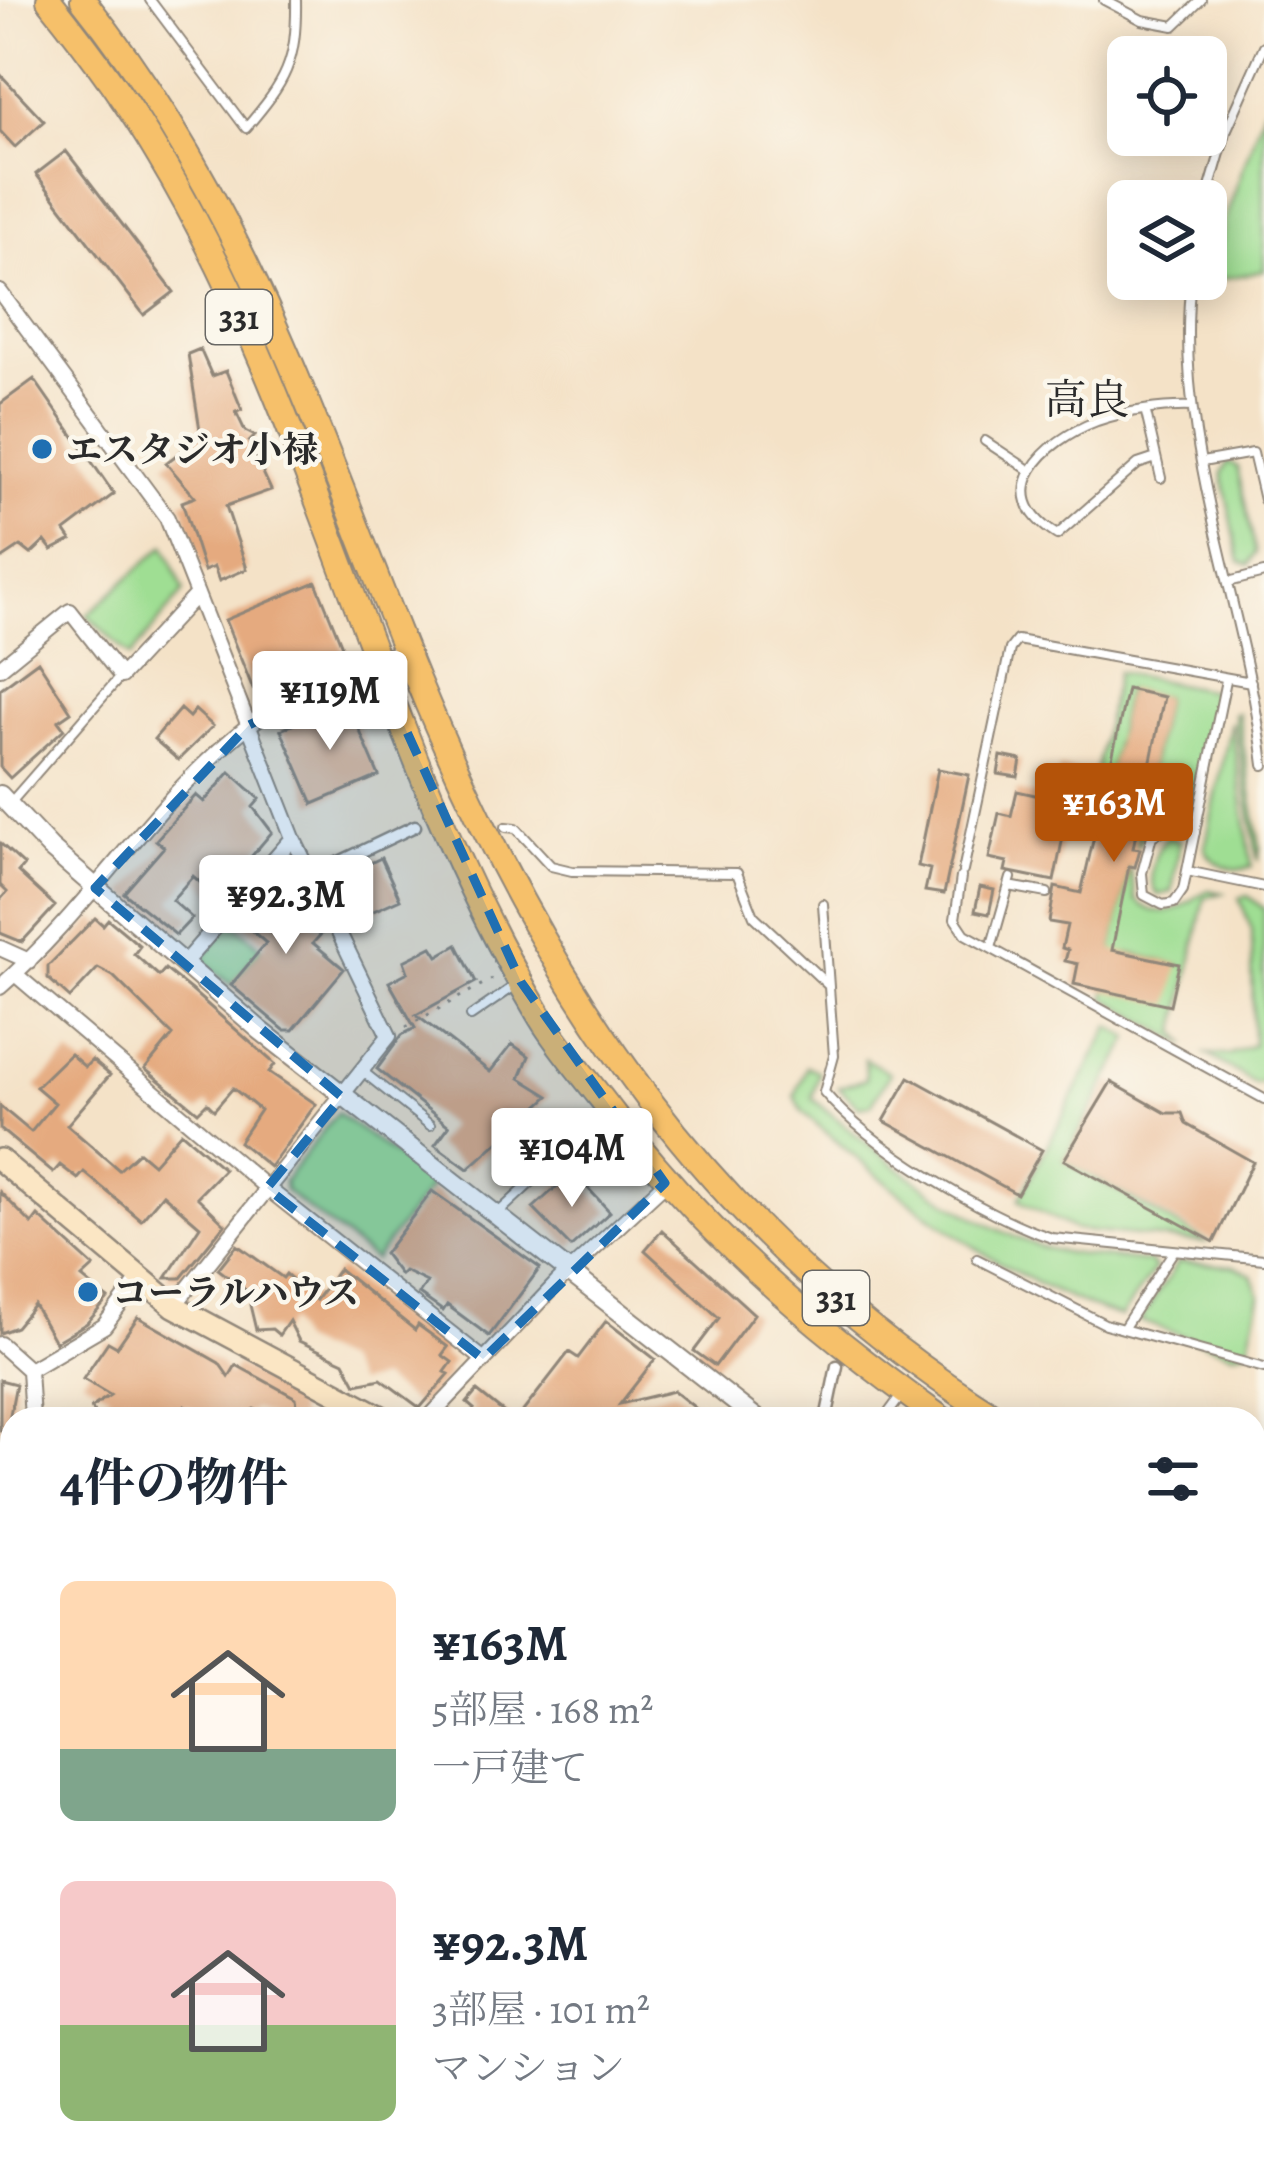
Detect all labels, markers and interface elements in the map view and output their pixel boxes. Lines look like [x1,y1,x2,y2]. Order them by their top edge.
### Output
map controls [1107,36,1227,300]
button: locate [1107,36,1227,156]
button: layers [1107,180,1227,300]
road number: 331 [206,290,272,344]
district label: 高良 [1045,371,1129,428]
place label: エスタジオ小禄 [66,425,318,474]
marker: エスタジオ小禄 [29,436,55,462]
pin: ¥119M [246,651,414,753]
text: ¥119M [279,663,381,716]
pin: ¥163M [1030,763,1198,865]
text: ¥163M [1062,775,1166,828]
pin: ¥92.3M [188,855,384,957]
text: ¥92.3M [226,867,346,920]
pin: ¥104M [488,1108,656,1210]
text: ¥104M [518,1120,626,1173]
place label: コーラルハウス [112,1268,359,1317]
road number: 331 [803,1271,869,1325]
marker: コーラルハウス [75,1279,101,1305]
icon: filters [1140,1446,1206,1512]
text: 4件の物件 [60,1448,288,1518]
text: ¥163M [432,1608,568,1678]
icon: home [156,1629,300,1773]
text: 5部屋 · 168 m² [432,1683,653,1736]
text: 一戸建て [432,1741,588,1794]
text: ¥92.3M [432,1908,588,1978]
icon: home [156,1929,300,2073]
text: 3部屋 · 101 m² [432,1983,650,2036]
text: マンション [432,2041,625,2094]

